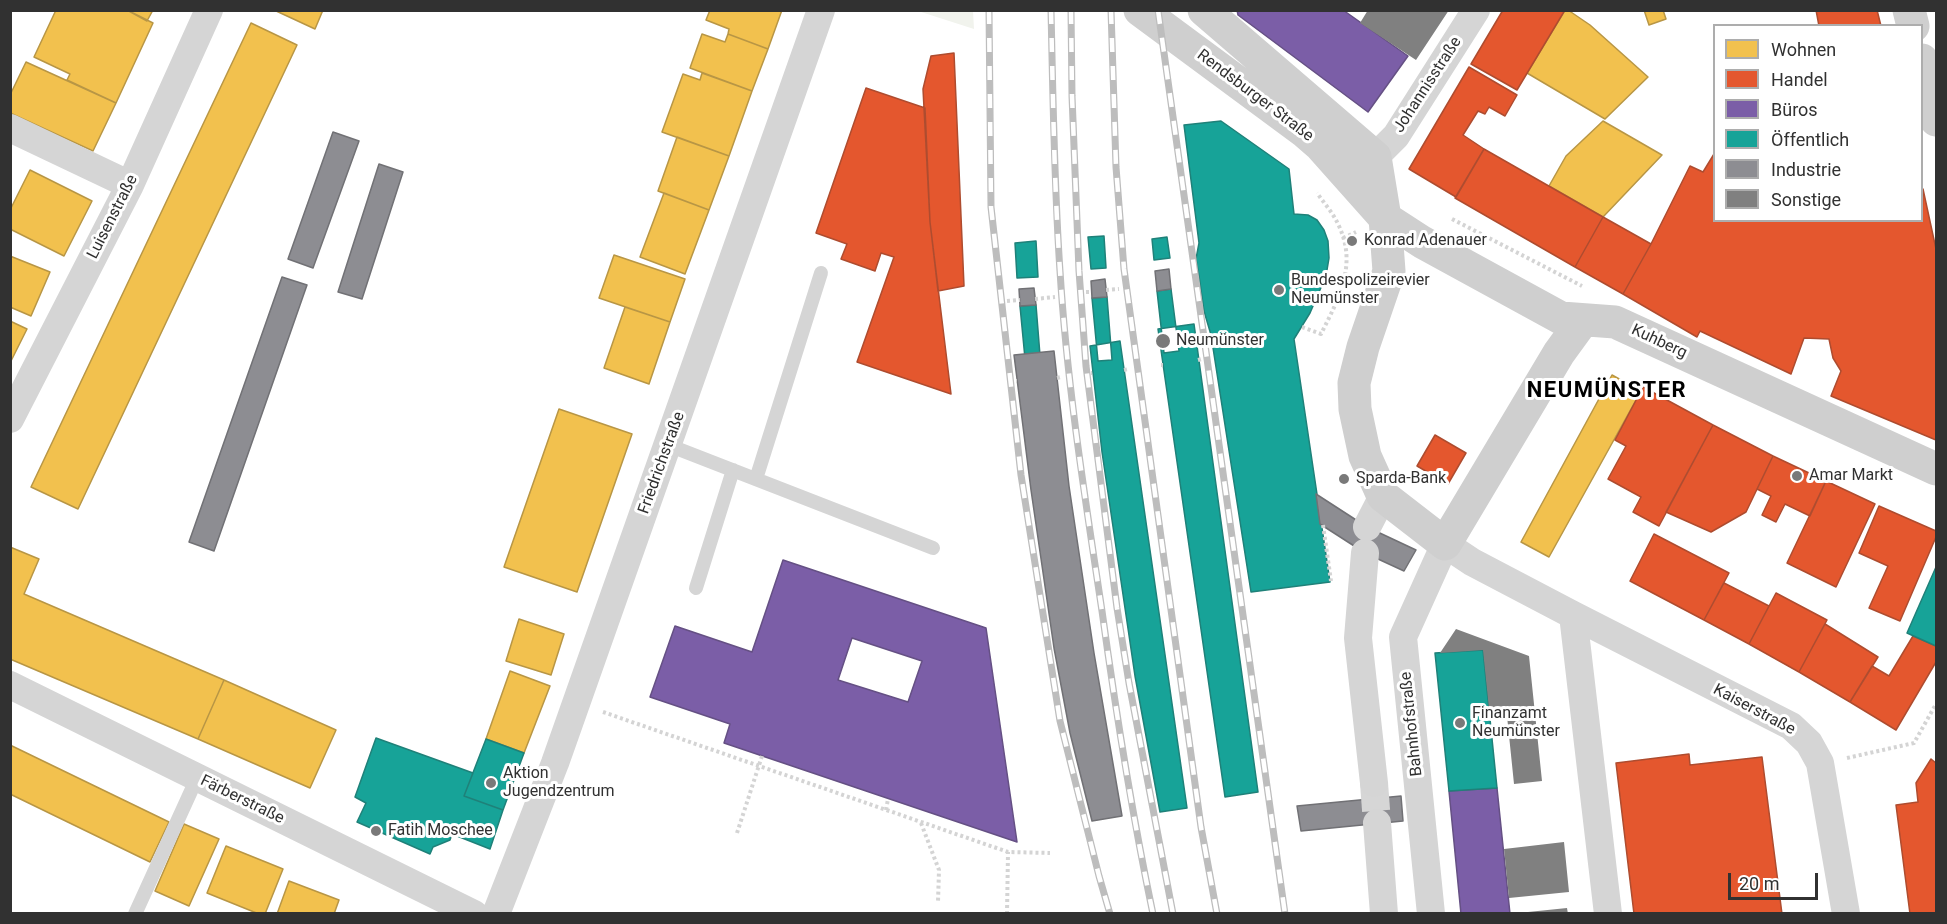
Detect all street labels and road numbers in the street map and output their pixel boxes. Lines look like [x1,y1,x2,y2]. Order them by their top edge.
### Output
street label: Johannisstraße [1390,33,1466,137]
street label: Rendsburger Straße [1193,46,1317,146]
street label: Luisenstraße [84,172,142,262]
street label: Kuhberg [1628,321,1690,363]
street label: Friedrichstraße [635,409,689,517]
street label: Bahnhofstraße [1397,671,1427,777]
street label: Kaiserstraße [1710,680,1798,740]
street label: Färberstraße [197,771,287,829]

